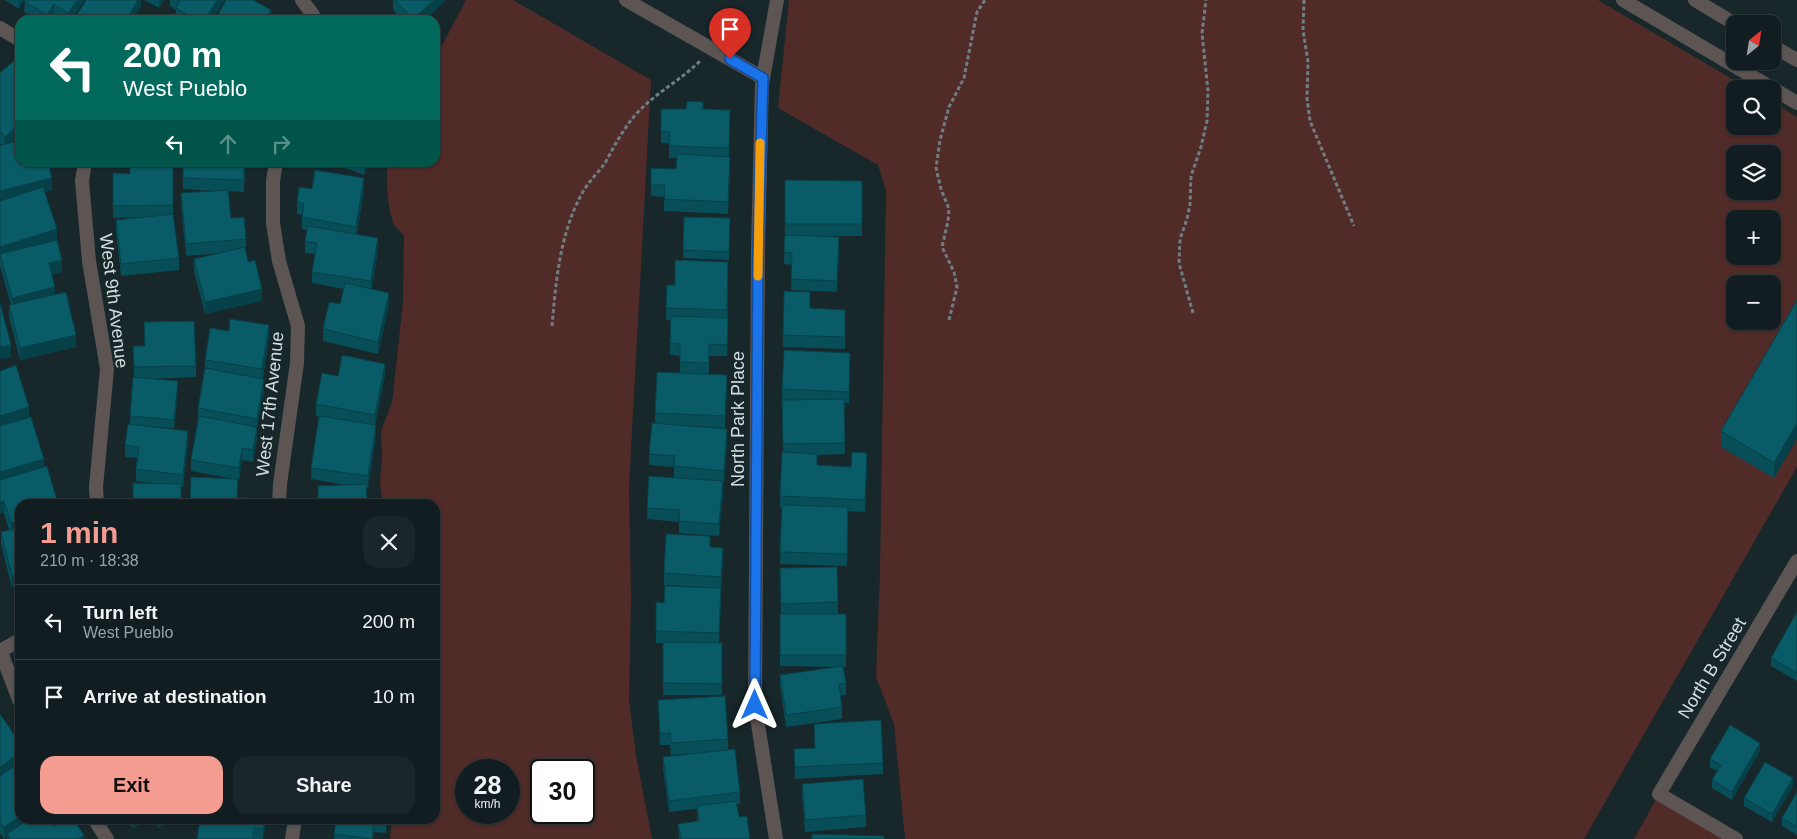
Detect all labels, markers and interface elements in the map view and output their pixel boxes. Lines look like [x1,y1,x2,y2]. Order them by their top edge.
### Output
pin [709,8,751,59]
icon: arrive [716,15,744,43]
north arrow [1726,15,1781,70]
map controls [1726,15,1781,330]
icon: left [40,35,105,100]
text: 200 m [123,35,222,74]
text: West Pueblo [123,76,247,101]
button: search [1726,80,1781,135]
icon: left [161,130,189,158]
icon: ahead [214,130,242,158]
icon: right [267,130,295,158]
button: layers [1726,145,1781,200]
button: + [1726,210,1781,265]
street label: West 9th Avenue [96,233,132,369]
button: − [1726,275,1781,330]
street label: West 17th Avenue [252,331,288,477]
street label: North Park Place [728,351,748,487]
text: 1 min [40,516,118,549]
button: close [363,516,415,568]
text: 210 m · 18:38 [40,552,139,569]
text: Turn left [83,602,158,623]
icon: left [40,608,68,636]
text: 200 m [362,611,415,632]
street label: North B Street [1674,614,1750,722]
text: West Pueblo [83,624,173,641]
position arrow [728,678,780,730]
icon: arrive [40,683,68,711]
text: Arrive at destination [83,686,267,707]
text: 10 m [373,686,415,707]
button: Exit [40,756,223,814]
button: Share [233,756,415,814]
speed limit sign: 30 [530,759,595,824]
text: 28 [474,771,501,799]
text: km/h [474,797,501,811]

